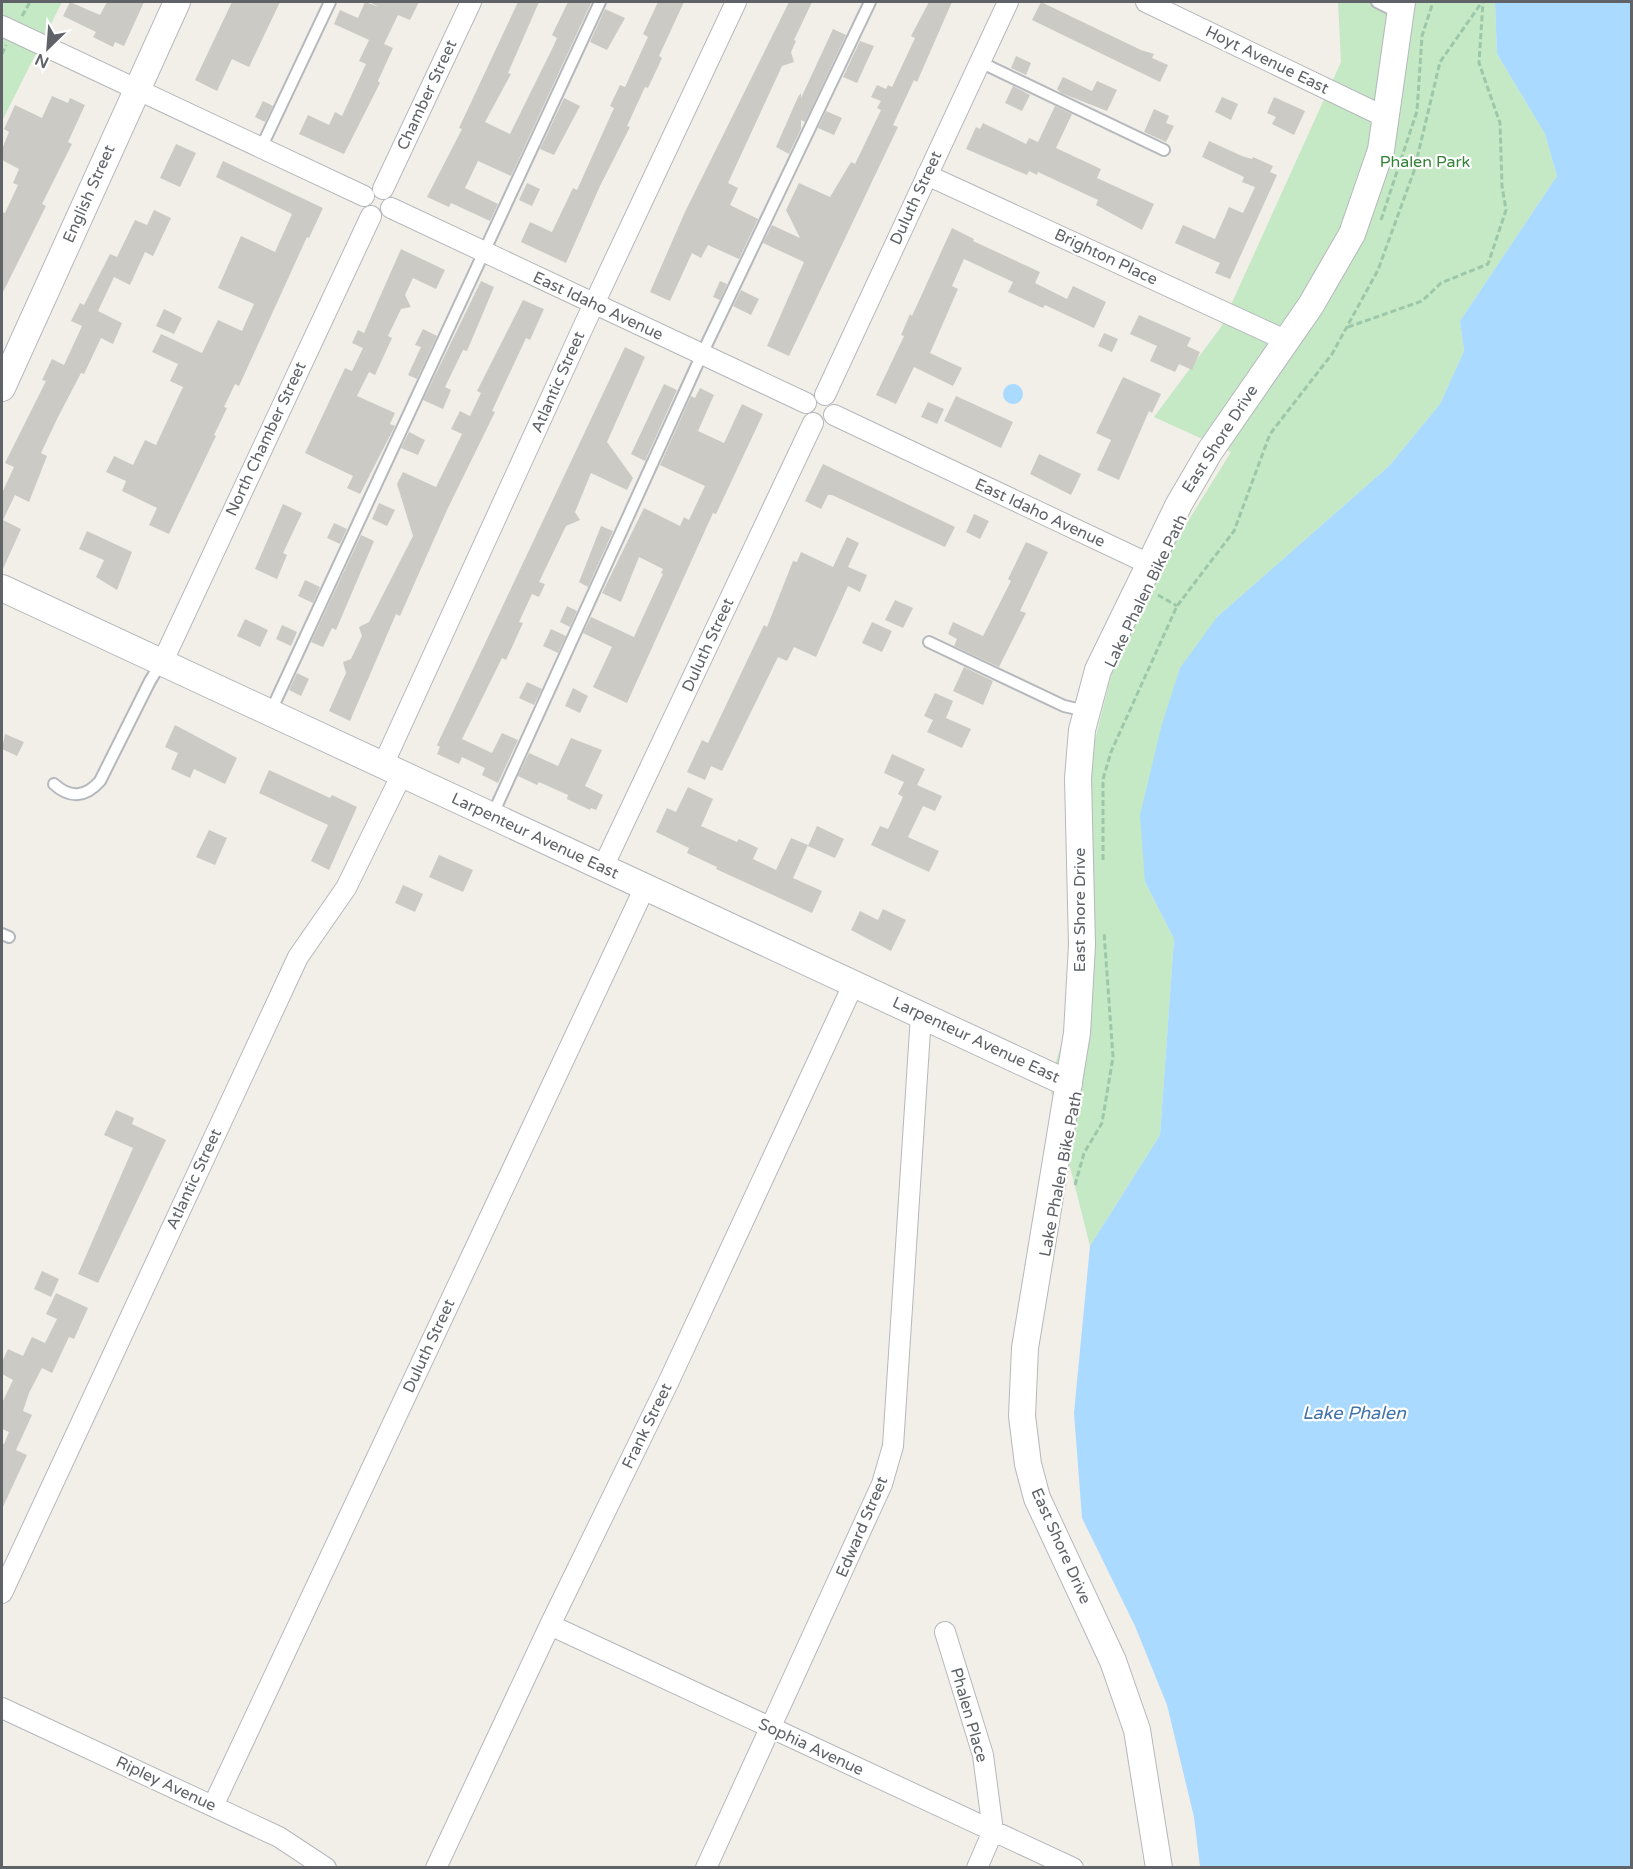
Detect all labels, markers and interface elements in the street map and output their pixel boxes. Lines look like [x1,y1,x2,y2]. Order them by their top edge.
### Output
north arrow [18,18,78,78]
street label: Hoyt Avenue East [1202,21,1332,99]
street label: Chamber Street [393,37,461,153]
text: N [32,49,52,72]
street label: English Street [58,142,120,246]
street label: Duluth Street [886,148,946,248]
park label: Phalen Park [1380,152,1471,172]
street label: Brighton Place [1051,224,1161,290]
street label: East Idaho Avenue [530,267,666,345]
street label: Atlantic Street [527,328,589,436]
street label: North Chamber Street [221,359,311,519]
street label: East Shore Drive [1178,381,1262,497]
street label: East Idaho Avenue [972,474,1108,552]
street label: Lake Phalen Bike Path [1100,511,1192,671]
street label: Duluth Street [678,595,738,695]
street label: Larpenteur Avenue East [448,788,622,884]
street label: East Shore Drive [1070,848,1090,972]
street label: Larpenteur Avenue East [889,992,1063,1088]
street label: Lake Phalen Bike Path [1035,1090,1087,1258]
street label: Atlantic Street [162,1126,226,1232]
street label: Duluth Street [399,1296,459,1396]
street label: Frank Street [618,1380,676,1472]
water label: Lake Phalen [1302,1402,1407,1424]
street label: Edward Street [832,1474,892,1580]
street label: East Shore Drive [1027,1485,1095,1607]
street label: Phalen Place [946,1665,992,1765]
street label: Sophia Avenue [755,1714,867,1780]
street label: Ripley Avenue [113,1752,219,1816]

